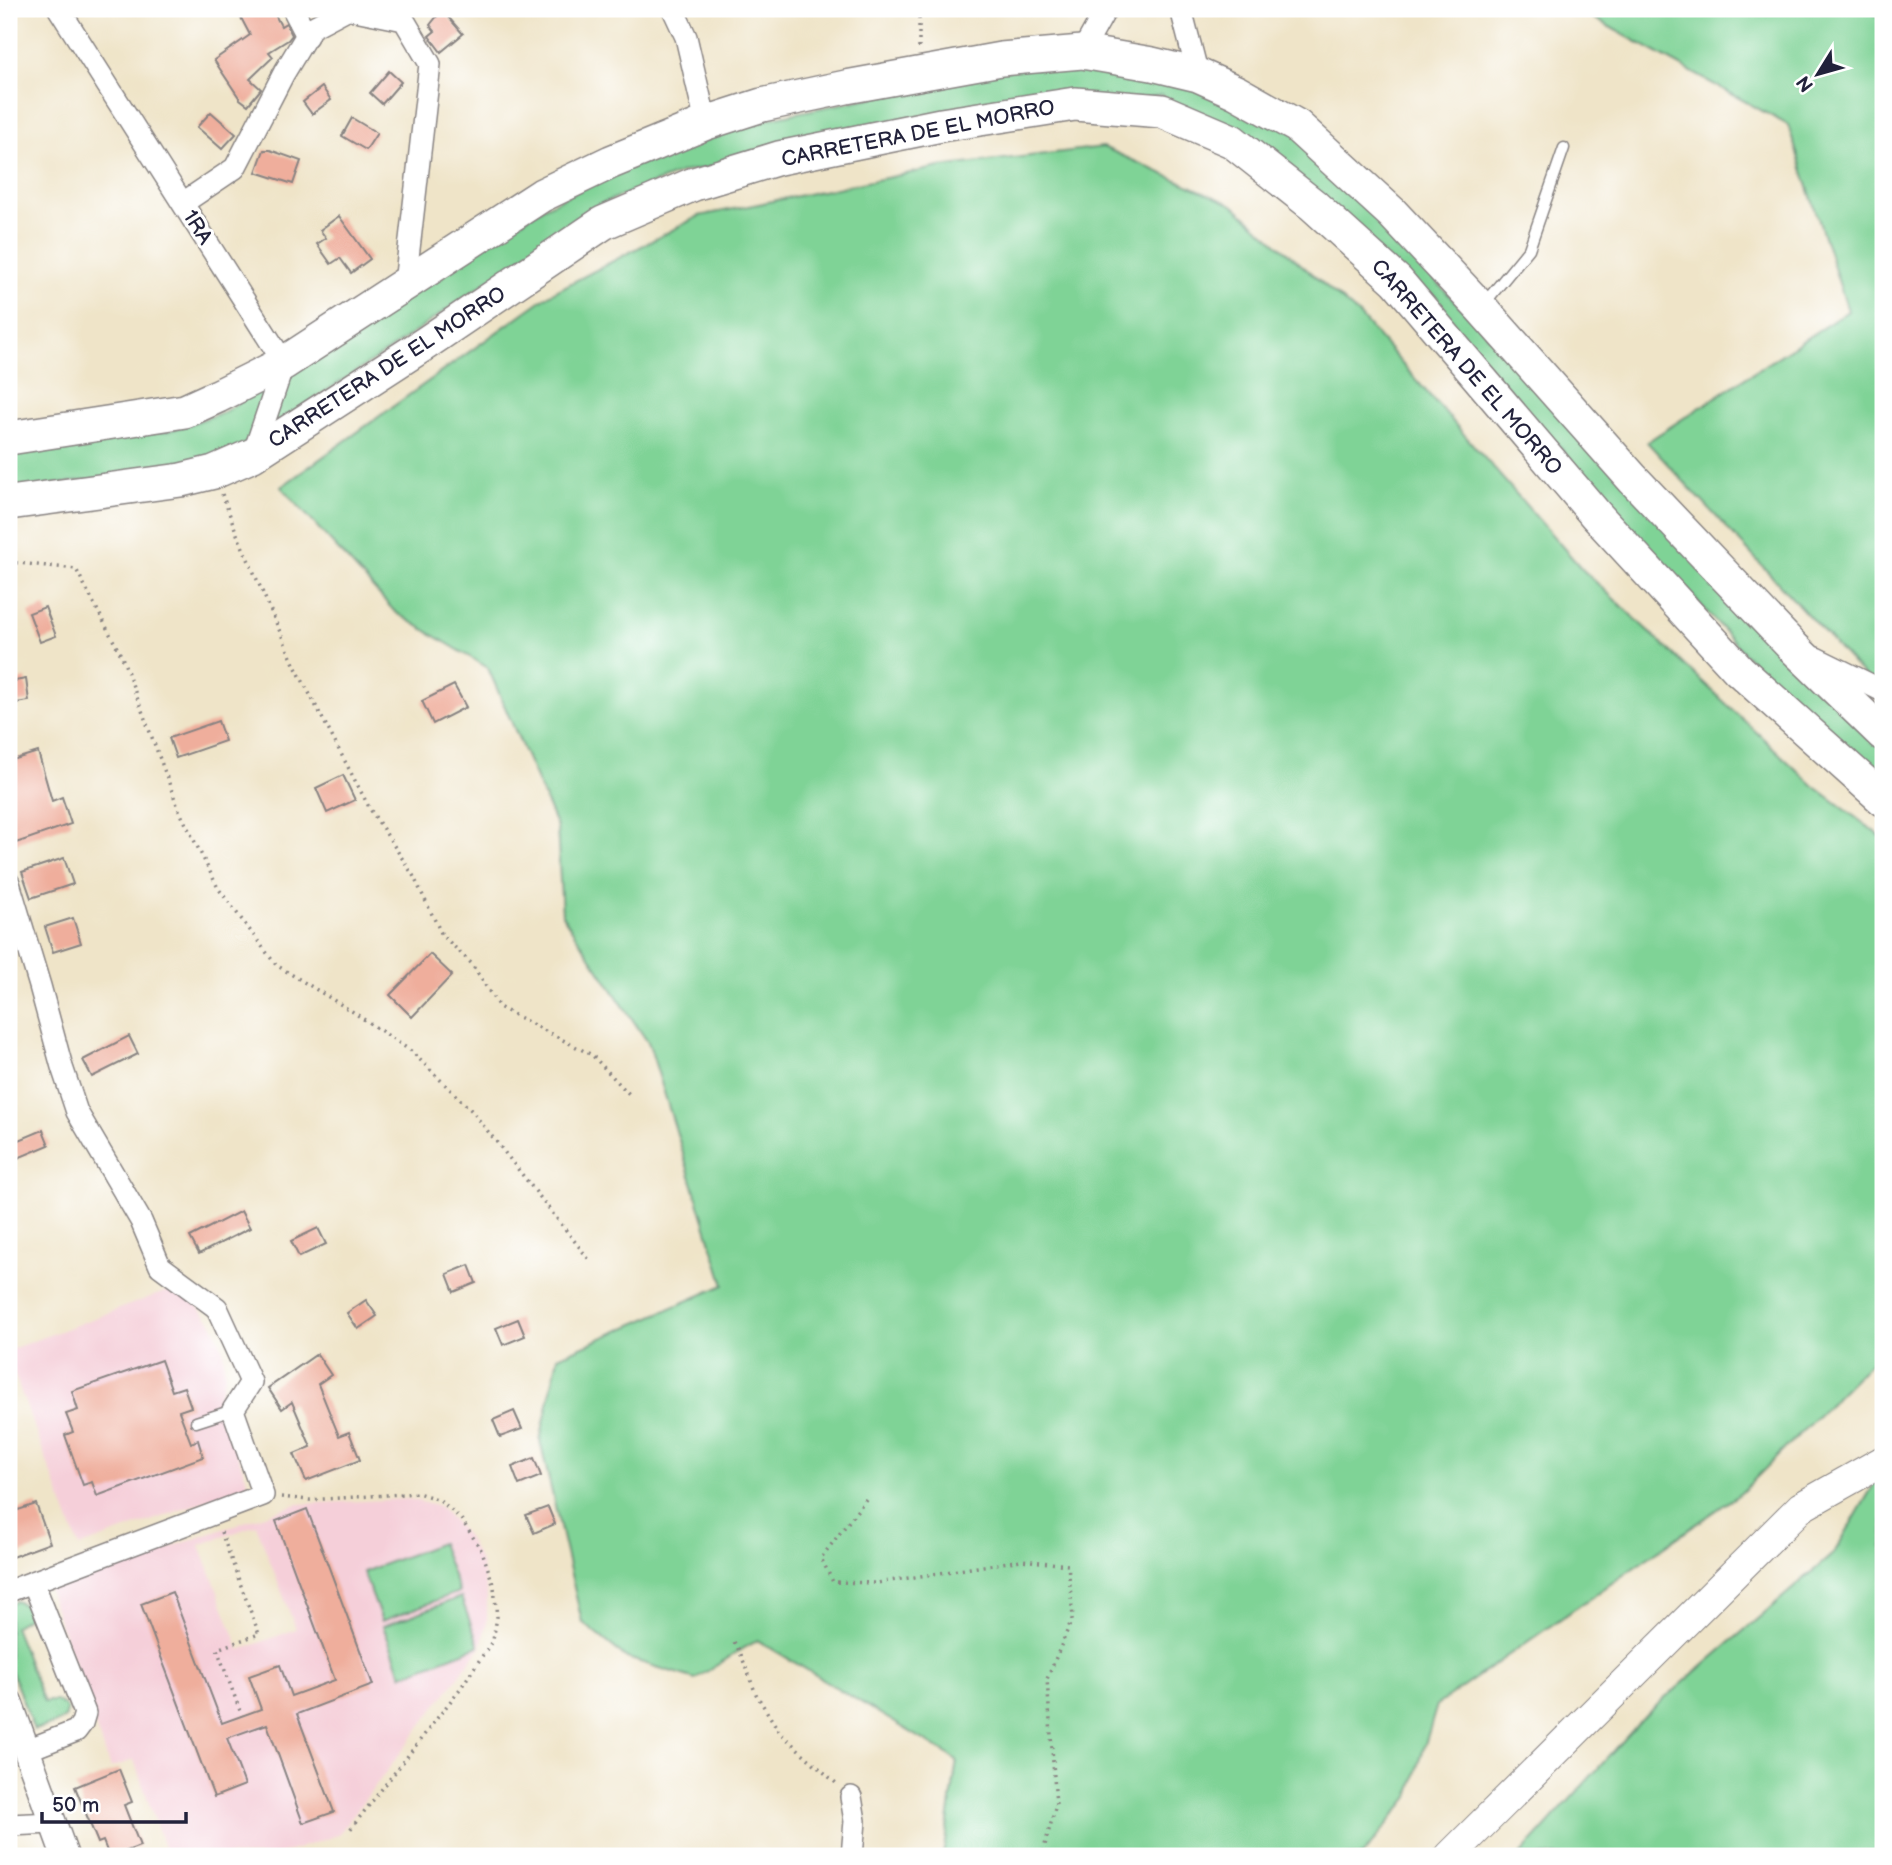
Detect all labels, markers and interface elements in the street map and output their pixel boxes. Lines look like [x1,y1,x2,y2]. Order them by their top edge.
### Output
north arrow [1784,38,1854,108]
text: N [1792,71,1819,96]
street label: CARRETERA DE EL MORRO [779,95,1057,172]
street label: 1RA [177,205,218,249]
street label: CARRETERA DE EL MORRO [1366,254,1567,480]
street label: CARRETERA DE EL MORRO [264,281,511,454]
scale bar [42,1781,186,1825]
text: 50 m [52,1793,99,1818]

